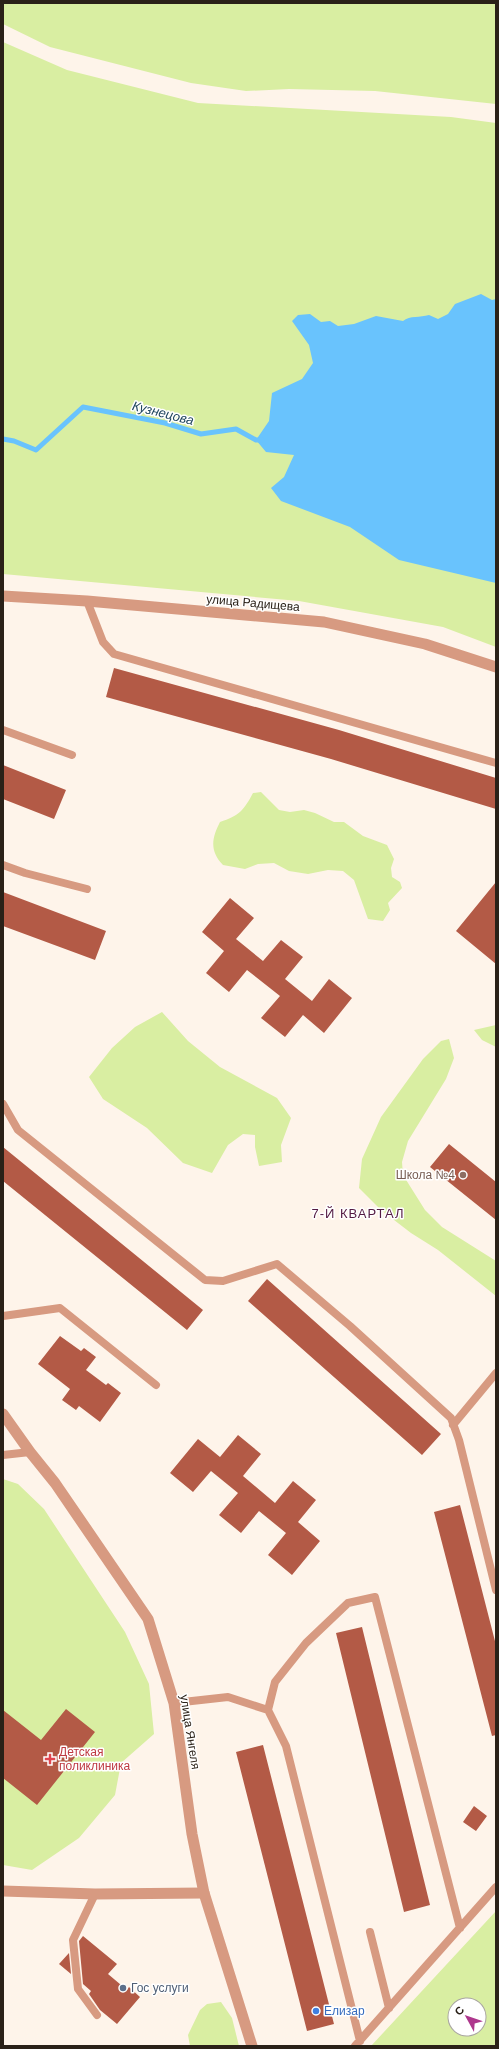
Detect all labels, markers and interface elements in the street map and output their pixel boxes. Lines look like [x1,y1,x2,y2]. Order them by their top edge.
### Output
water label: Кузнецова [131,398,195,428]
street label: улица Радищева [206,592,301,614]
place label: Школа №4 [396,1168,455,1182]
marker: Школа №4 [458,1170,468,1180]
district label: 7-Й КВАРТАЛ [311,1206,405,1221]
street label: улица Янгеля [177,1694,203,1770]
place label: Детская поликлиника [59,1745,131,1773]
marker: Детская поликлиника [44,1753,56,1765]
place label: Гос услуги [131,1981,189,1995]
marker: Гос услуги [118,1983,128,1993]
north arrow [447,1997,487,2037]
place label: Елизар [324,2004,365,2018]
text: С [452,2004,467,2017]
marker: Елизар [311,2006,321,2016]

